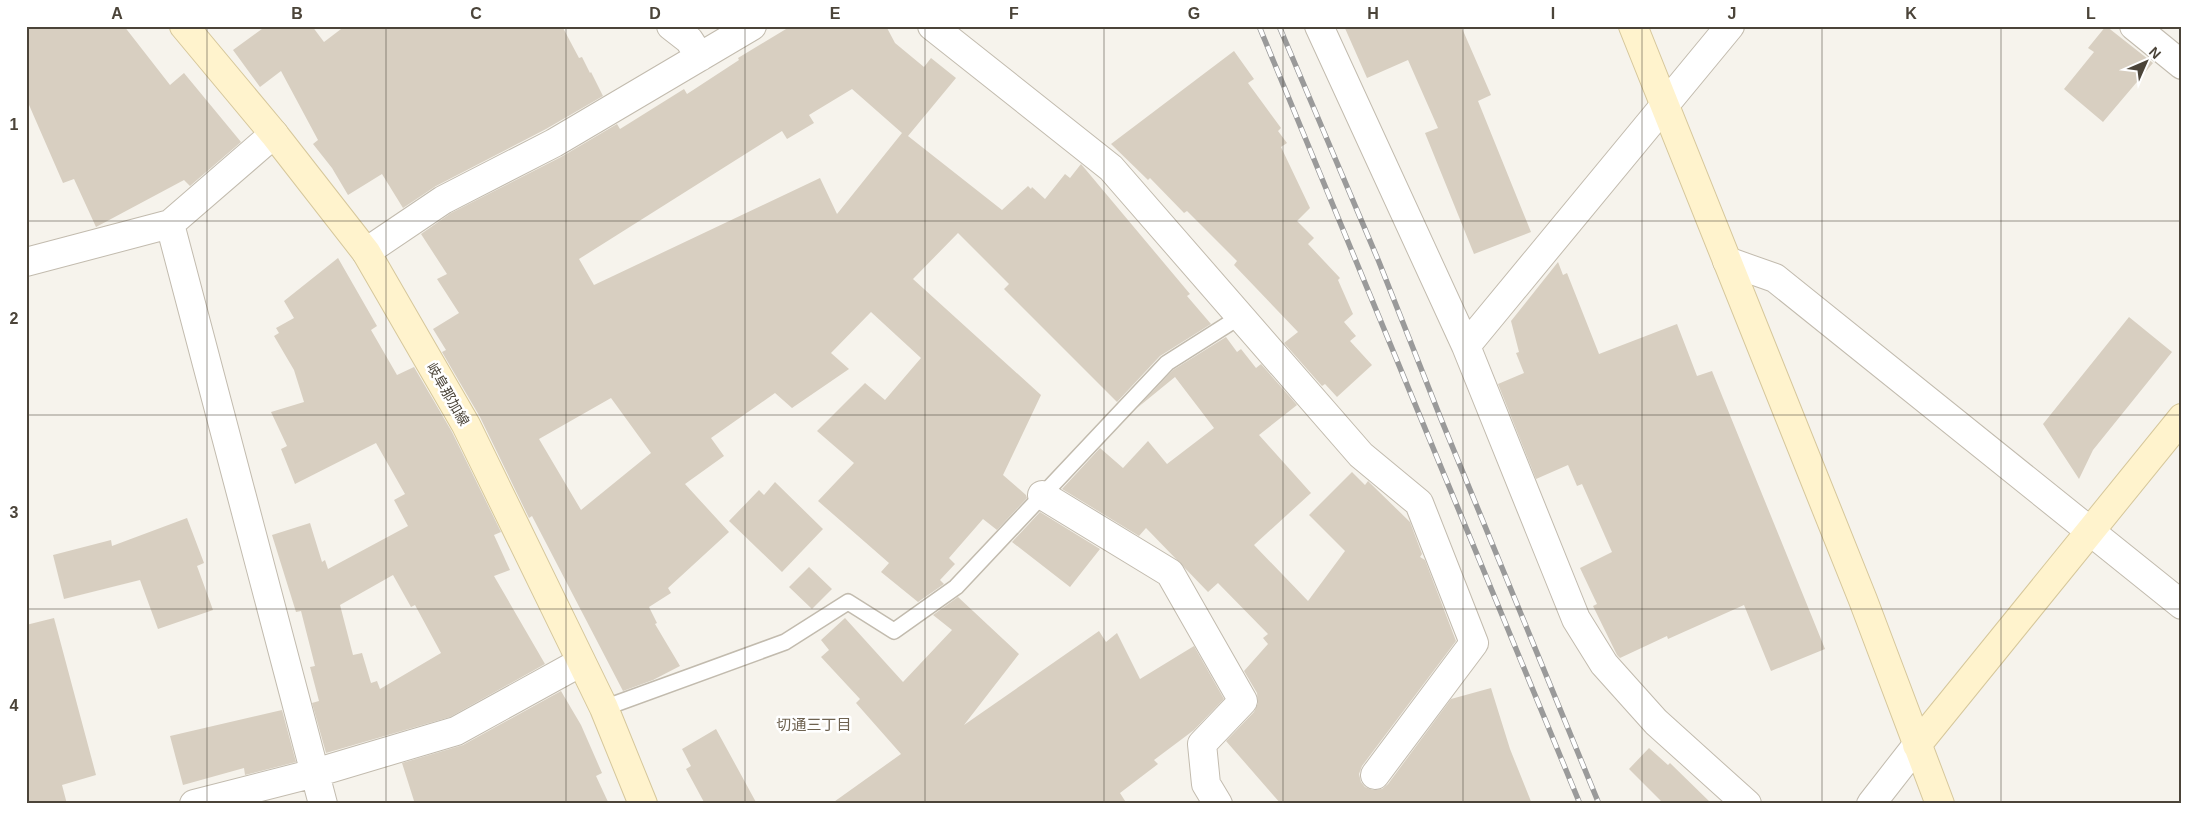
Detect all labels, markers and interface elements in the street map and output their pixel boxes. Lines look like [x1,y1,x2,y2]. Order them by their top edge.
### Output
text: A [111,5,123,22]
text: B [291,5,303,22]
text: C [470,5,482,22]
text: D [649,5,661,22]
text: E [830,5,841,22]
text: F [1009,5,1019,22]
text: G [1188,5,1200,22]
text: H [1367,5,1379,22]
text: I [1551,5,1555,22]
text: J [1728,5,1736,22]
text: K [1905,5,1917,22]
text: L [2086,5,2096,22]
north arrow [2120,38,2170,88]
text: N [2146,44,2164,62]
text: 1 [10,116,19,133]
text: 2 [10,310,19,327]
street label: 岐阜那加線 [424,360,472,428]
text: 3 [10,504,19,521]
text: 4 [10,697,19,714]
district label: 切通三丁目 [776,716,852,733]

